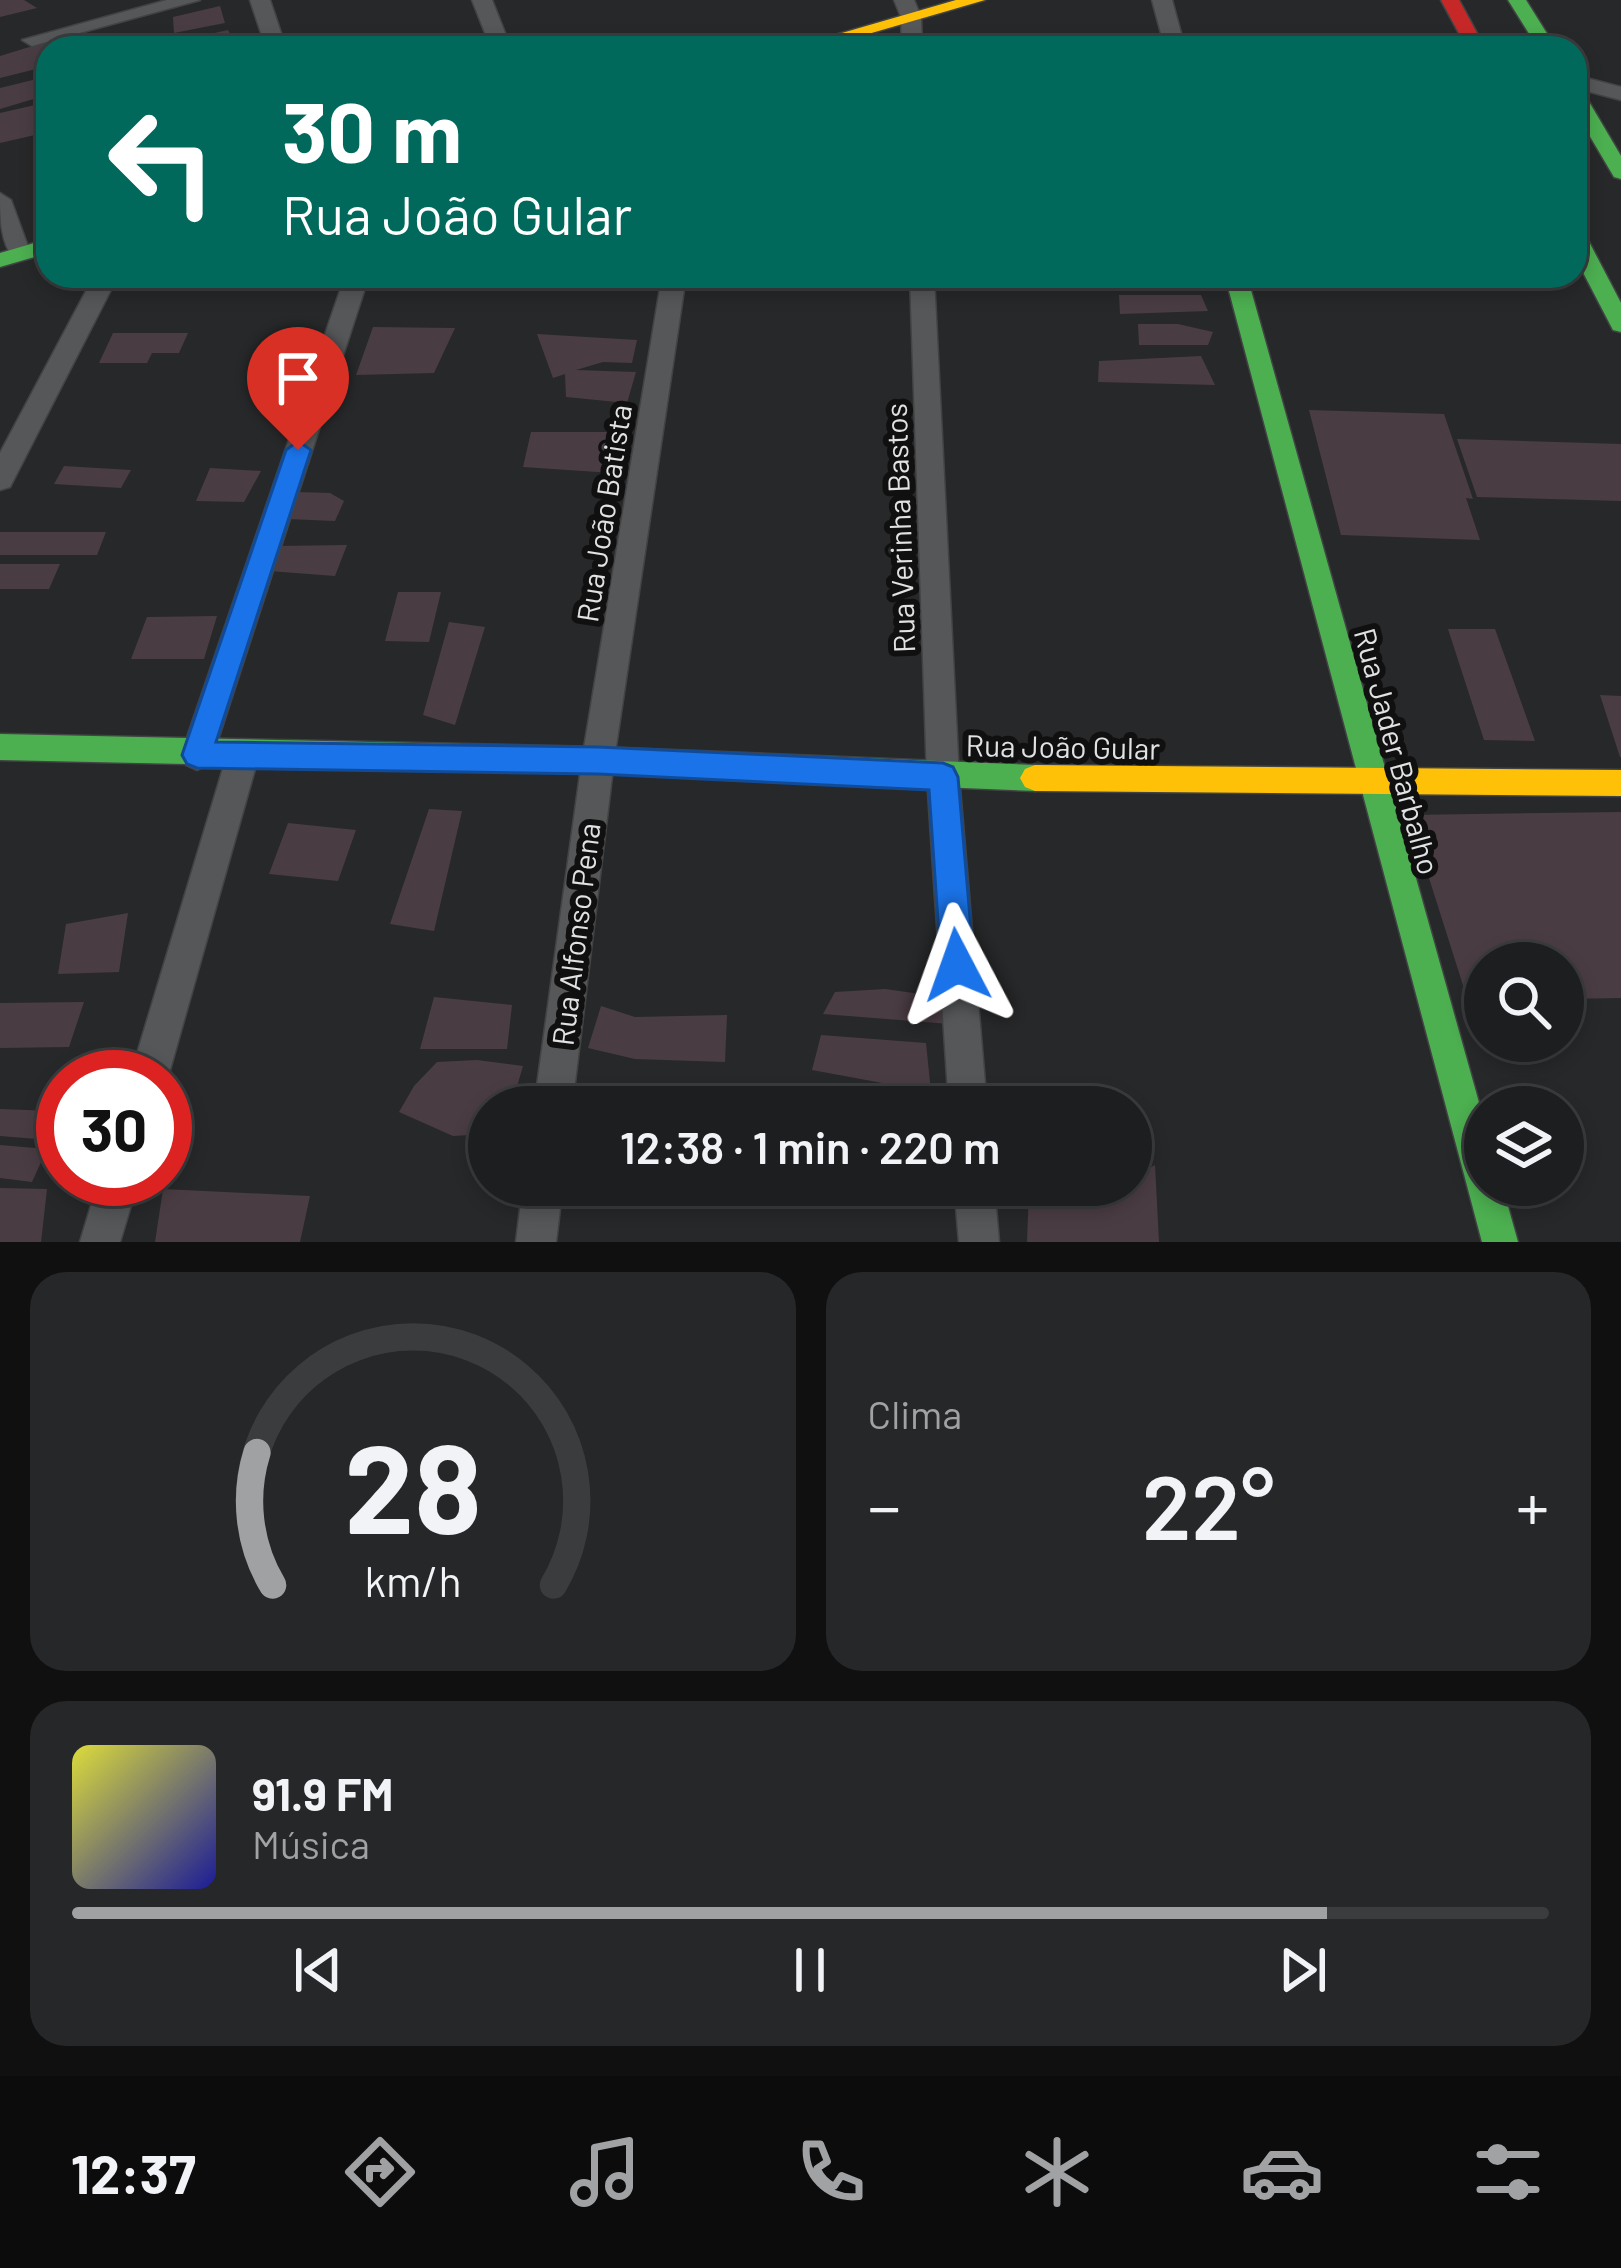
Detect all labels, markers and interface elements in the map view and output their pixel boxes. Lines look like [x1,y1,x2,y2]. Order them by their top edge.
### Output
text: 30 m [282,79,462,180]
icon: left [84,84,240,240]
text: Rua João Gular [282,181,632,246]
pin [247,327,349,450]
icon: arrive [265,345,331,411]
street label: Rua João Batista [568,402,638,624]
street label: Rua Verinha Bastos [877,403,921,653]
street label: Rua Jader Barbalho [1348,624,1448,878]
street label: Rua João Gular [965,726,1161,766]
street label: Rua Alfonso Pena [543,821,607,1047]
position arrow [894,902,1020,1028]
map controls [1464,942,1584,1206]
button: search [1464,942,1584,1062]
speed limit sign: 30 [36,1050,192,1206]
button: layers [1464,1086,1584,1206]
text: 12:38 · 1 min · 220 m [620,1119,1000,1173]
text: Clima [868,1390,962,1437]
text: 28 [344,1409,481,1559]
text: 22° [1142,1450,1275,1558]
text: − [868,1465,901,1544]
text: + [1516,1465,1549,1544]
text: km/h [364,1553,461,1605]
text: 91.9 FM [252,1766,393,1820]
text: Música [252,1820,370,1867]
icon: previous [285,1937,351,2003]
icon: pause [777,1937,843,2003]
icon: next [1270,1937,1336,2003]
icon: directions [338,2130,422,2214]
icon: music [563,2130,647,2214]
icon: phone [789,2130,873,2214]
icon: climate [1015,2130,1099,2214]
icon: car [1240,2130,1324,2214]
icon: filters [1466,2130,1550,2214]
text: 12:37 [71,2140,196,2205]

